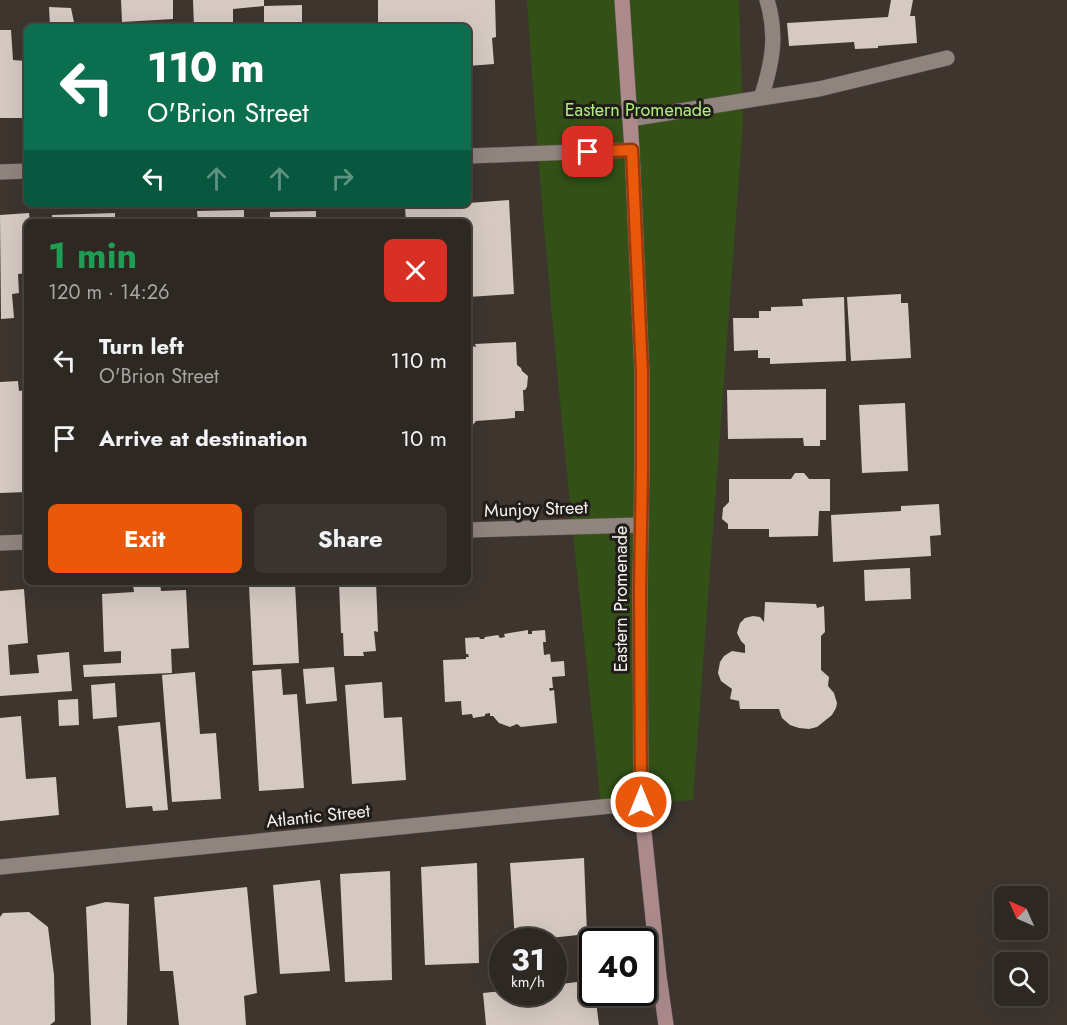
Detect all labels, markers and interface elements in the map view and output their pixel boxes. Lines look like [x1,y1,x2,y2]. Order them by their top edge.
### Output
text: 110 m [147,37,265,98]
icon: left [48,48,126,126]
text: O'Brion Street [147,93,309,132]
park label: Eastern Promenade [565,97,711,123]
pin [562,126,613,177]
icon: arrive [571,135,604,168]
icon: left [137,162,170,195]
icon: ahead [200,162,233,195]
icon: ahead [263,162,296,195]
icon: right [326,162,359,195]
text: 1 min [48,229,137,281]
button: close [384,239,447,302]
text: 120 m · 14:26 [48,278,170,307]
text: Turn left [99,330,184,362]
icon: left [48,344,81,377]
text: 110 m [390,344,447,376]
text: O'Brion Street [99,362,219,391]
icon: arrive [48,422,81,455]
text: Arrive at destination [99,422,308,454]
text: 10 m [400,422,447,454]
street label: Munjoy Street [484,494,589,524]
button: Exit [48,504,242,573]
button: Share [254,504,447,573]
street label: Eastern Promenade [608,526,634,672]
position arrow [609,770,673,834]
street label: Atlantic Street [265,798,372,834]
north arrow [994,886,1048,940]
map controls [994,886,1048,1006]
speed limit sign: 40 [579,928,657,1006]
text: 31 [511,938,545,981]
button: search [994,952,1048,1006]
text: km/h [511,971,545,993]

